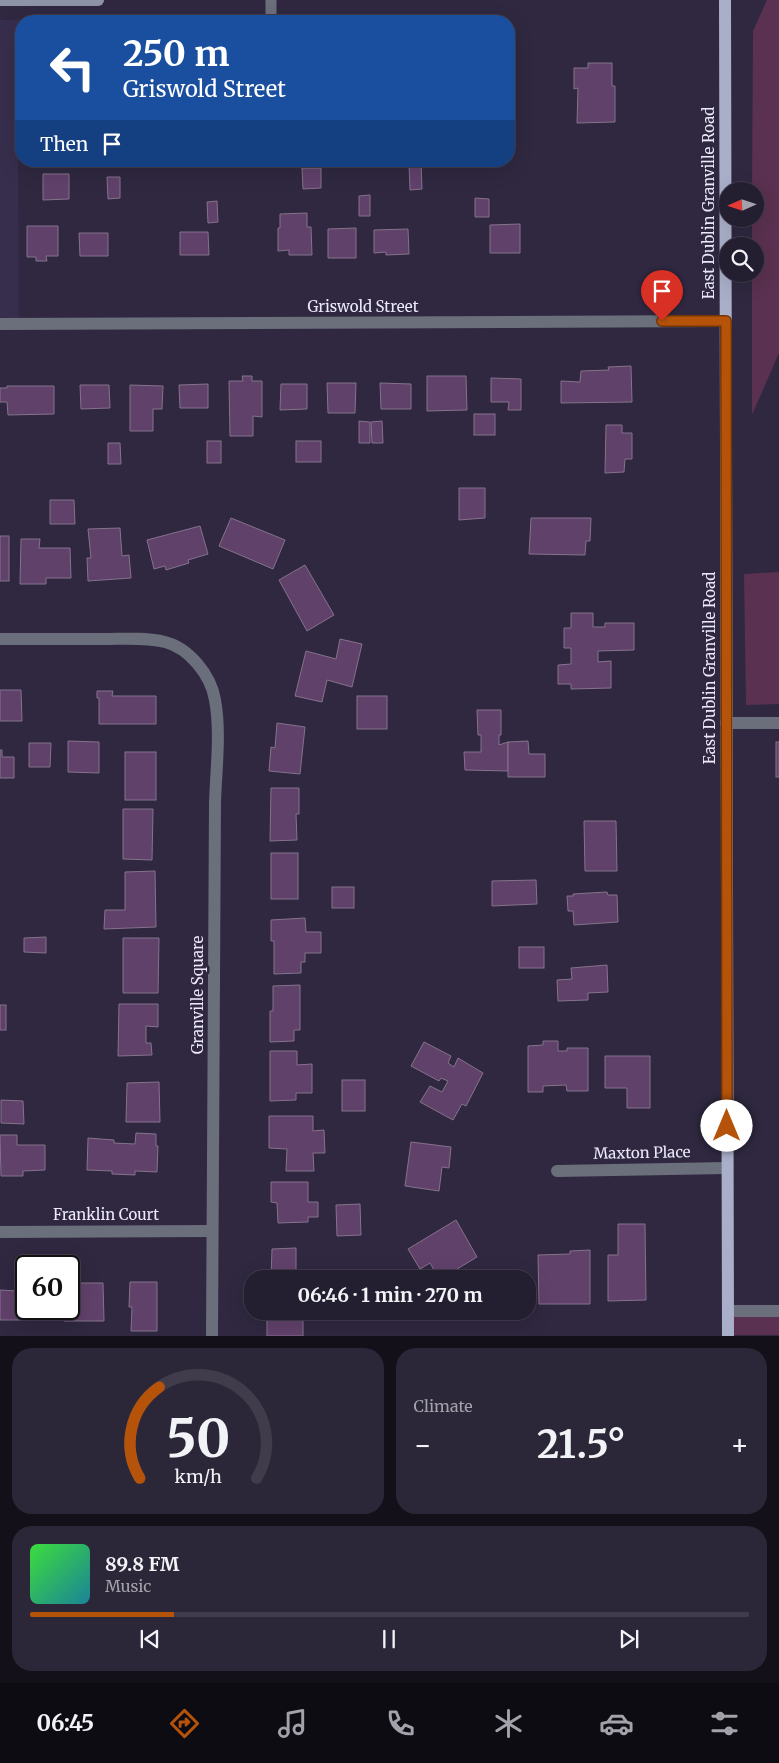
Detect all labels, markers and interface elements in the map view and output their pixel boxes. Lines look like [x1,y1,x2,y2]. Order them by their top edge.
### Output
text: 250 m [123,32,229,76]
icon: left [40,35,105,100]
text: Griswold Street [123,75,286,103]
street label: East Dublin Granville Road [699,107,718,299]
icon: arrive [98,130,126,158]
text: Then [40,132,88,156]
north arrow [719,182,764,228]
map controls [719,182,764,282]
button: search [719,237,764,282]
pin [641,270,683,321]
icon: arrive [648,277,676,305]
street label: Griswold Street [308,297,419,316]
street label: East Dublin Granville Road [700,572,719,764]
street label: Granville Square [188,936,207,1054]
position arrow [700,1099,752,1151]
street label: Maxton Place [593,1142,691,1163]
street label: Franklin Court [53,1205,159,1224]
speed limit sign: 60 [15,1255,80,1320]
text: 06:46 · 1 min · 270 m [297,1283,483,1307]
text: Climate [414,1396,473,1416]
text: 50 [166,1406,230,1471]
text: 21.5° [537,1421,626,1468]
text: − [414,1427,432,1463]
text: + [730,1427,749,1463]
text: km/h [174,1465,222,1488]
text: 89.8 FM [105,1552,179,1576]
text: Music [105,1576,151,1596]
icon: previous [136,1625,164,1653]
icon: pause [375,1625,403,1653]
icon: next [615,1625,643,1653]
icon: directions [167,1706,202,1741]
icon: music [275,1706,310,1741]
icon: phone [383,1706,418,1741]
icon: climate [491,1706,526,1741]
icon: car [599,1706,634,1741]
icon: filters [707,1706,742,1741]
text: 06:45 [37,1709,94,1737]

